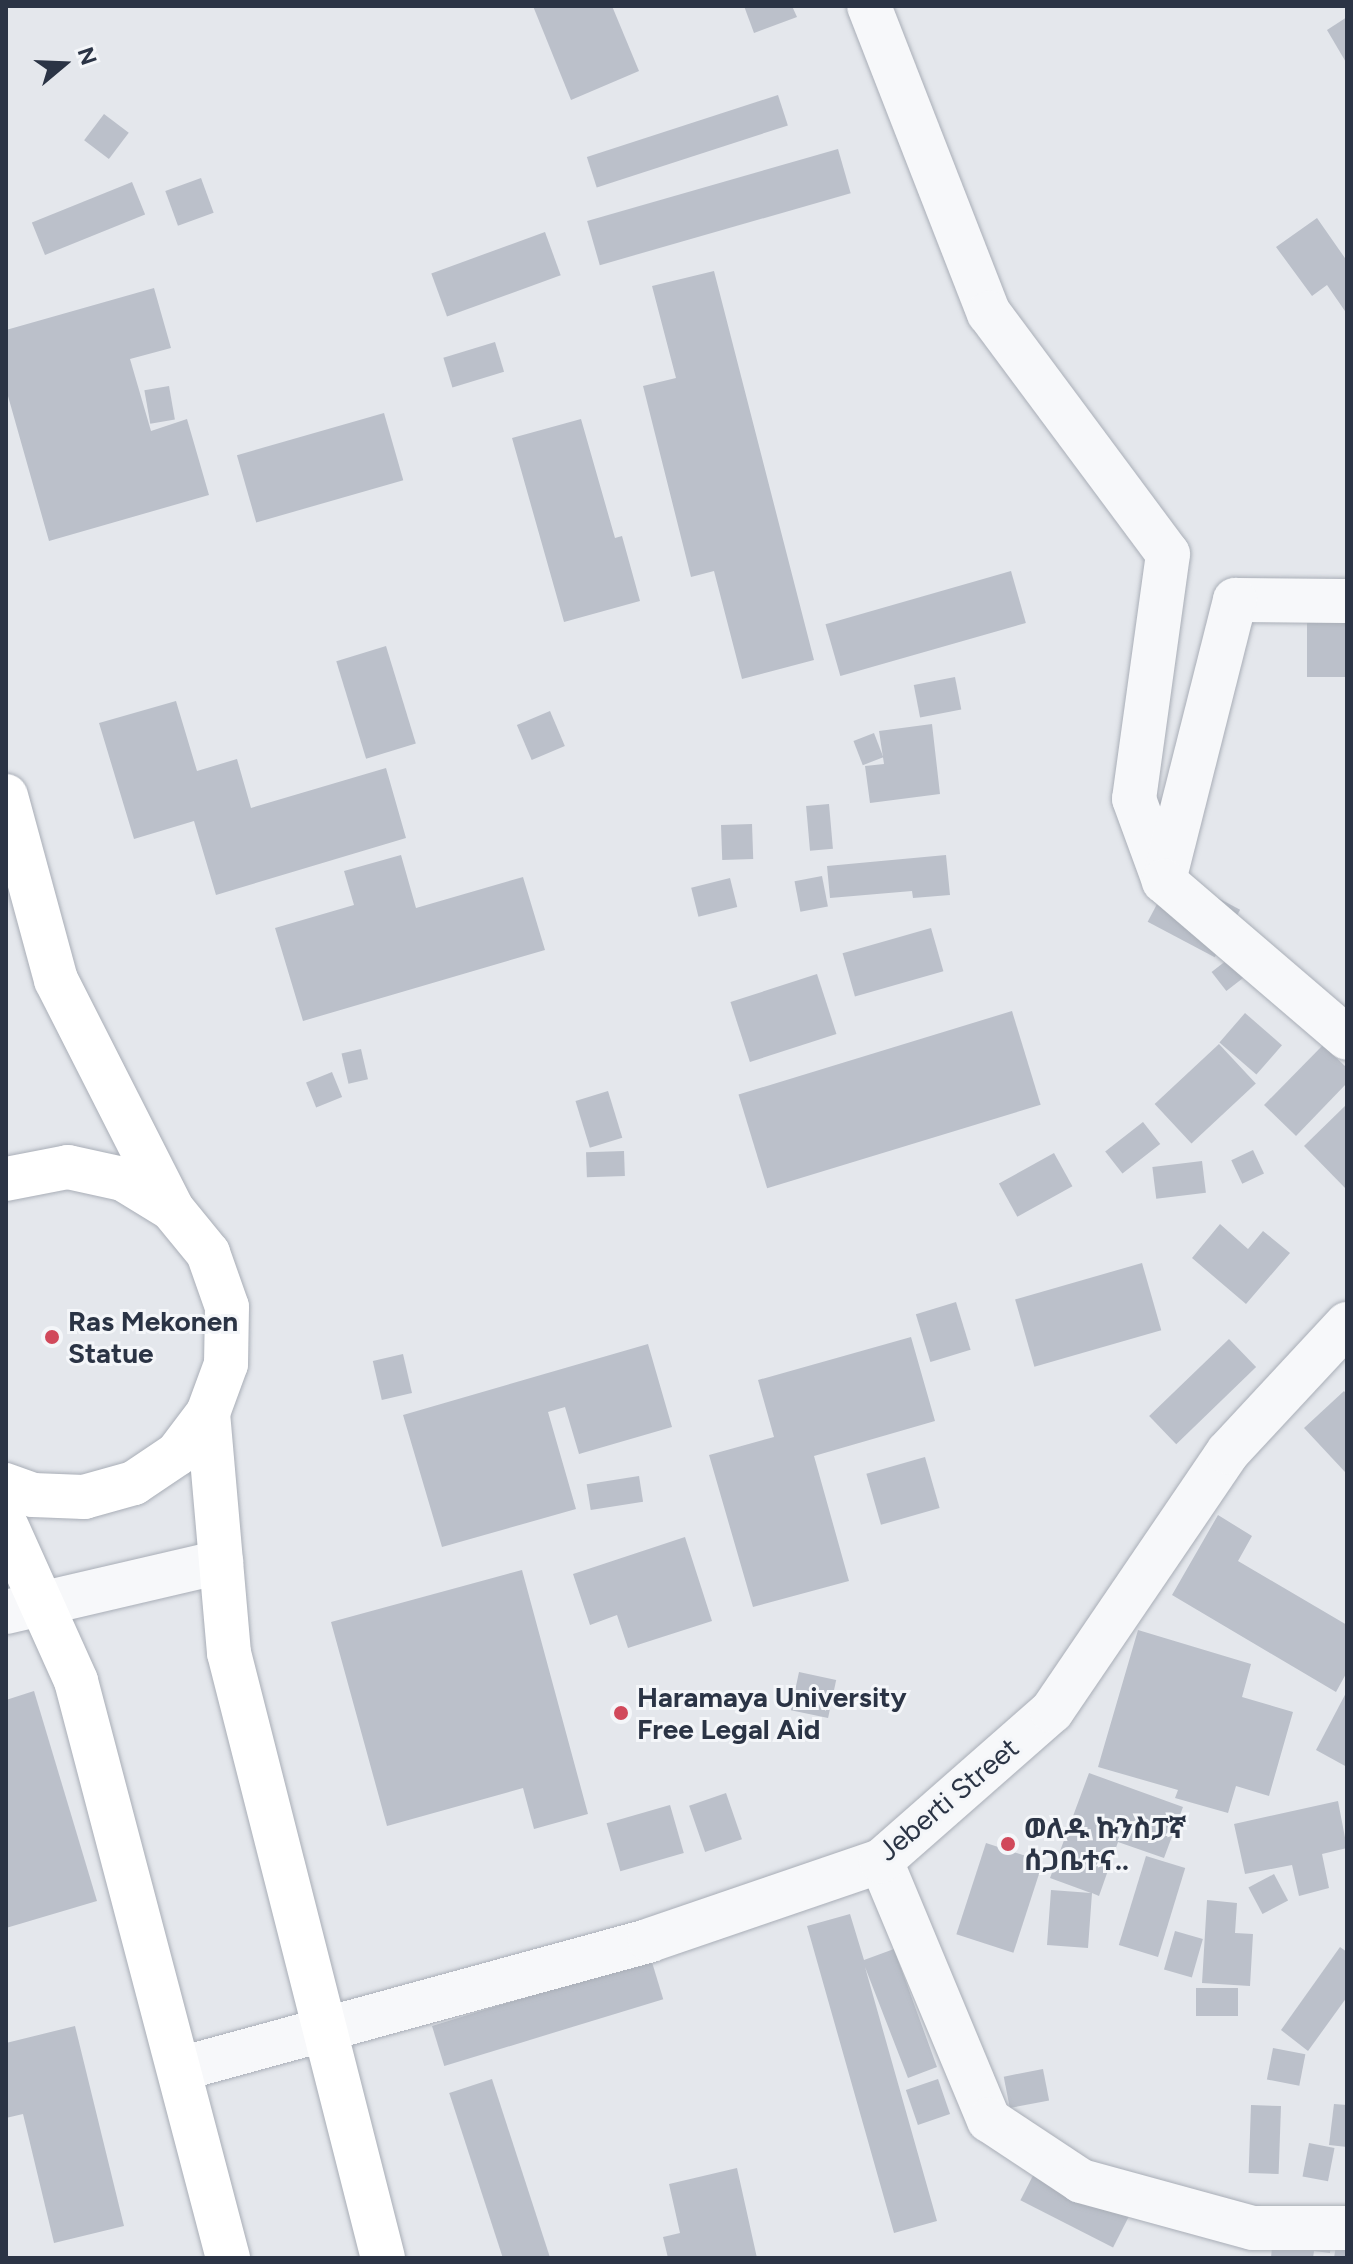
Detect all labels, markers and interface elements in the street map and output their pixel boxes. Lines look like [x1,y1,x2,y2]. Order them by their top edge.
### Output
north arrow [24,24,104,104]
text: N [72,44,103,68]
place label: Ras Mekonen Statue [68,1304,238,1370]
marker: Ras Mekonen Statue [43,1328,61,1346]
place label: Haramaya University Free Legal Aid [637,1680,907,1746]
marker: Haramaya University Free Legal Aid [612,1704,630,1722]
street label: Jeberti Street [871,1730,1025,1868]
place label: ወለዱ ኩንስፓኛ ሰጋቤተና.. [1024,1811,1186,1877]
marker: ወለዱ ኩንስፓኛ ሰጋቤተና.. [999,1835,1017,1853]

